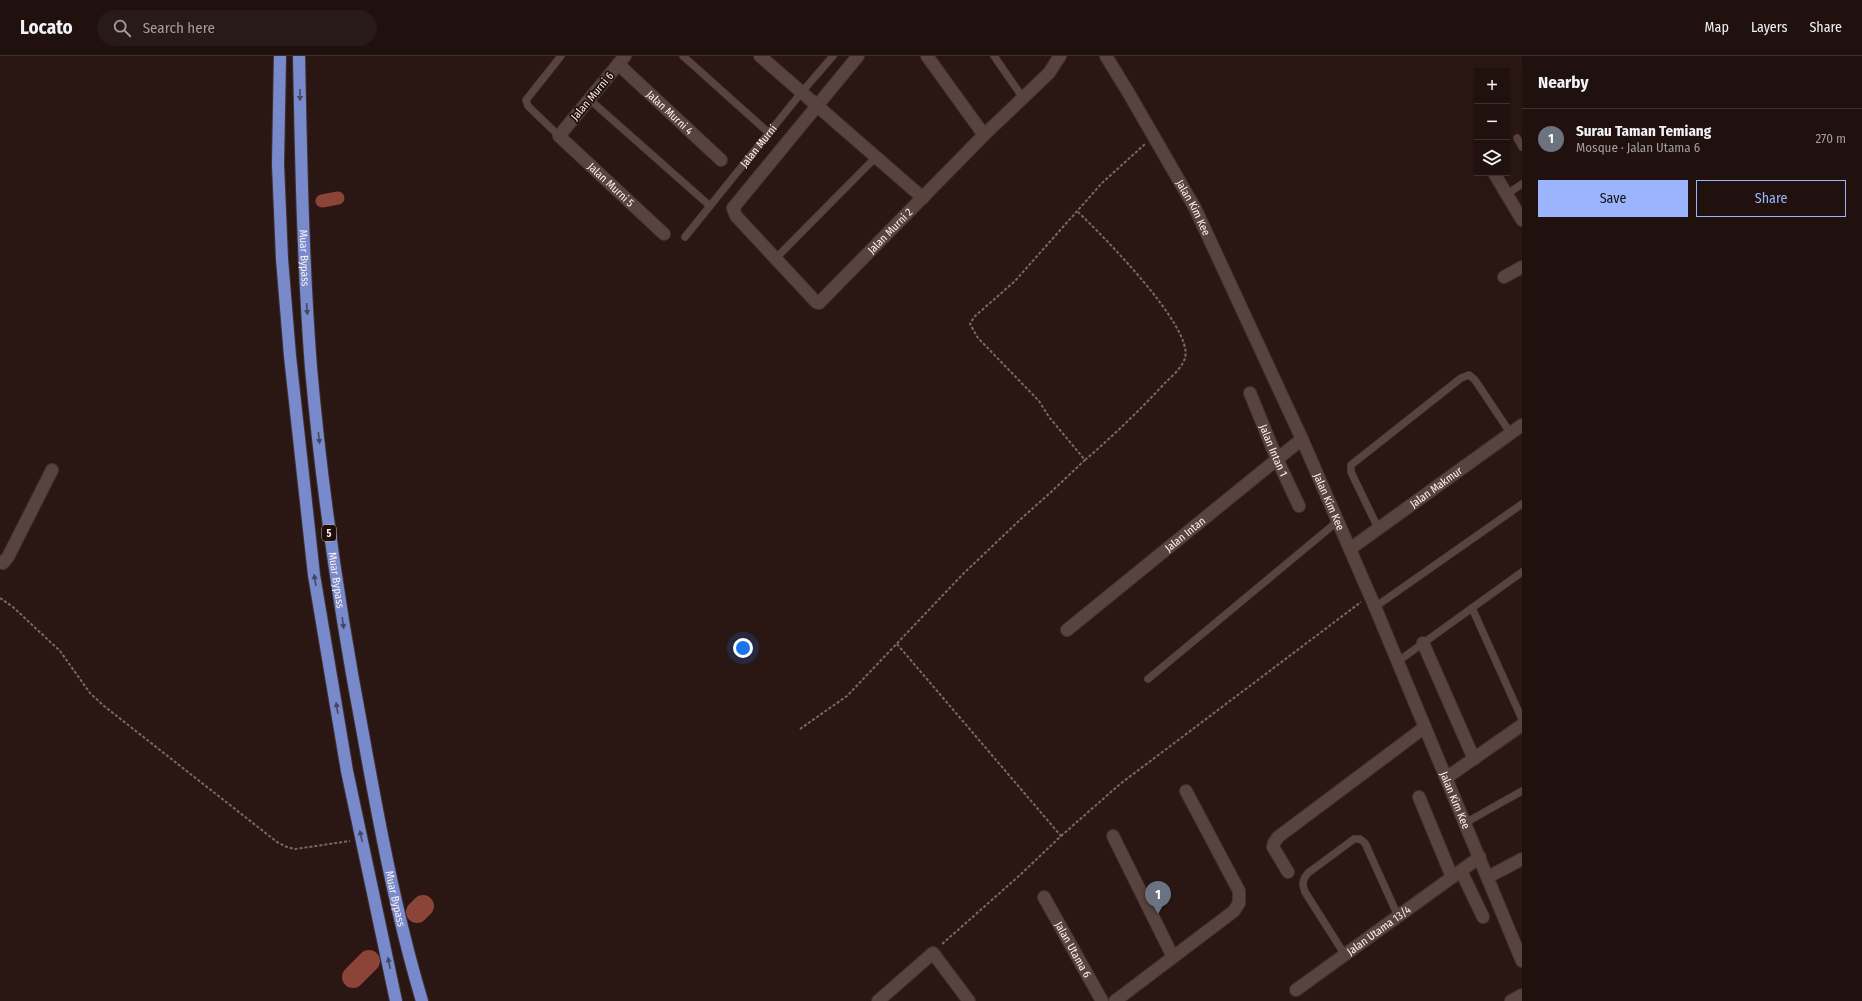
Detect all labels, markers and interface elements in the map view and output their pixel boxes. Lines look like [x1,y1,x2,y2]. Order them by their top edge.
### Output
search box [97,10,377,46]
text: Locato [20,16,73,39]
icon: search [111,17,133,39]
text: Search here [143,19,215,37]
text: Map [1705,19,1729,36]
text: Layers [1751,19,1787,36]
text: Share [1809,19,1842,36]
map controls [1474,68,1510,176]
button: + [1474,68,1510,104]
street label: Jalan Murni 6 [568,69,617,123]
text: Nearby [1538,72,1589,93]
street label: Jalan Murni 4 [644,88,696,138]
one-way arrow [297,89,303,102]
button: − [1474,104,1510,140]
street label: Jalan Murni [738,122,780,170]
text: Surau Taman Temiang [1576,122,1711,140]
text: 1 [1548,131,1554,146]
text: 270 m [1815,131,1846,146]
button: layers [1474,140,1510,176]
text: Mosque · Jalan Utama 6 [1576,140,1700,155]
street label: Jalan Murni 5 [585,160,637,210]
street label: Jalan Kim Kee [1173,178,1213,238]
button: Save [1538,180,1688,217]
button: Share [1696,180,1846,217]
street label: Jalan Murni 2 [865,206,915,257]
street label: Muar Bypass [296,229,312,287]
one-way arrow [304,303,311,315]
street label: Jalan Intan 1 [1257,423,1290,479]
one-way arrow [316,432,322,444]
street label: Jalan Makmur [1408,464,1465,511]
street label: Jalan Kim Kee [1311,471,1347,532]
street label: Jalan Intan [1162,514,1208,555]
road number: 5 [322,525,336,541]
street label: Muar Bypass [326,551,347,610]
one-way arrow [312,574,318,586]
one-way arrow [340,617,346,629]
your location [733,638,753,658]
one-way arrow [333,702,339,714]
street label: Jalan Kim Kee [1437,770,1472,831]
one-way arrow [358,830,364,842]
street label: Muar Bypass [382,870,408,928]
pin: 1 [1145,881,1171,914]
street label: Jalan Utama 13/4 [1344,903,1414,958]
street label: Jalan Utama 6 [1052,919,1094,980]
one-way arrow [385,957,391,969]

